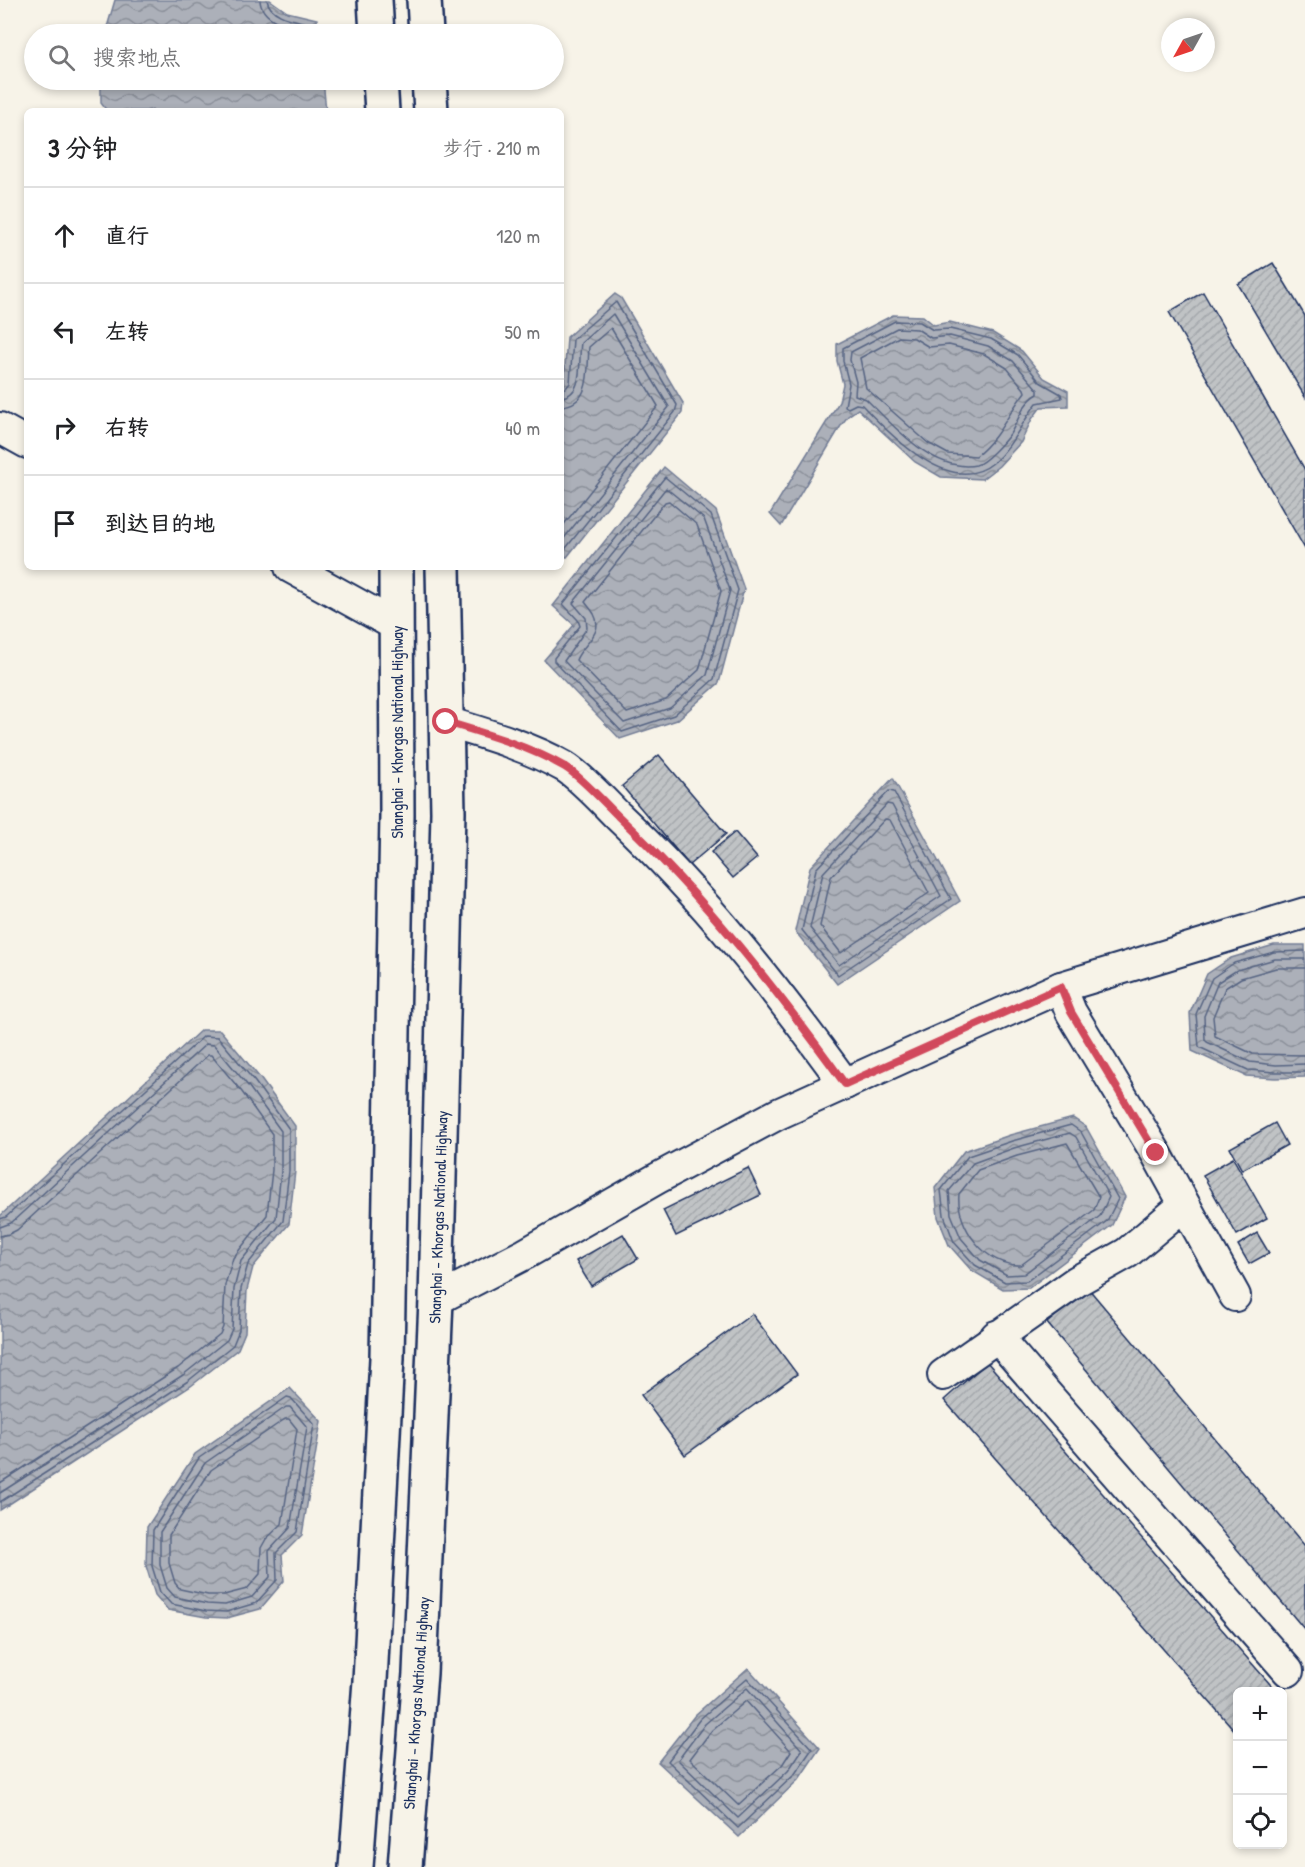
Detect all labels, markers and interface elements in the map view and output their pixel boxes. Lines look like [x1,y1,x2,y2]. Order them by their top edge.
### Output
north arrow [1161,18,1215,72]
search box [24,24,564,90]
icon: search [45,41,78,74]
text: 搜索地点 [93,42,181,72]
text: 3 分钟 [48,130,118,165]
text: 步行 · 210 m [443,134,540,161]
icon: ahead [48,219,81,252]
text: 直行 [105,220,149,250]
text: 120 m [496,222,540,249]
icon: left [48,315,81,348]
text: 左转 [105,316,149,346]
text: 50 m [504,318,540,345]
icon: right [48,411,81,444]
text: 右转 [105,412,149,442]
text: 40 m [505,414,540,441]
icon: arrive [48,507,81,540]
text: 到达目的地 [105,508,215,538]
street label: Shanghai - Khorgas National Highway [386,625,408,839]
route start [432,708,458,734]
street label: Shanghai - Khorgas National Highway [423,1110,453,1324]
route end [1142,1139,1168,1165]
street label: Shanghai - Khorgas National Highway [398,1596,434,1810]
map controls [1233,1687,1287,1849]
button: + [1233,1687,1287,1741]
button: − [1233,1741,1287,1795]
button: locate [1233,1795,1287,1849]

